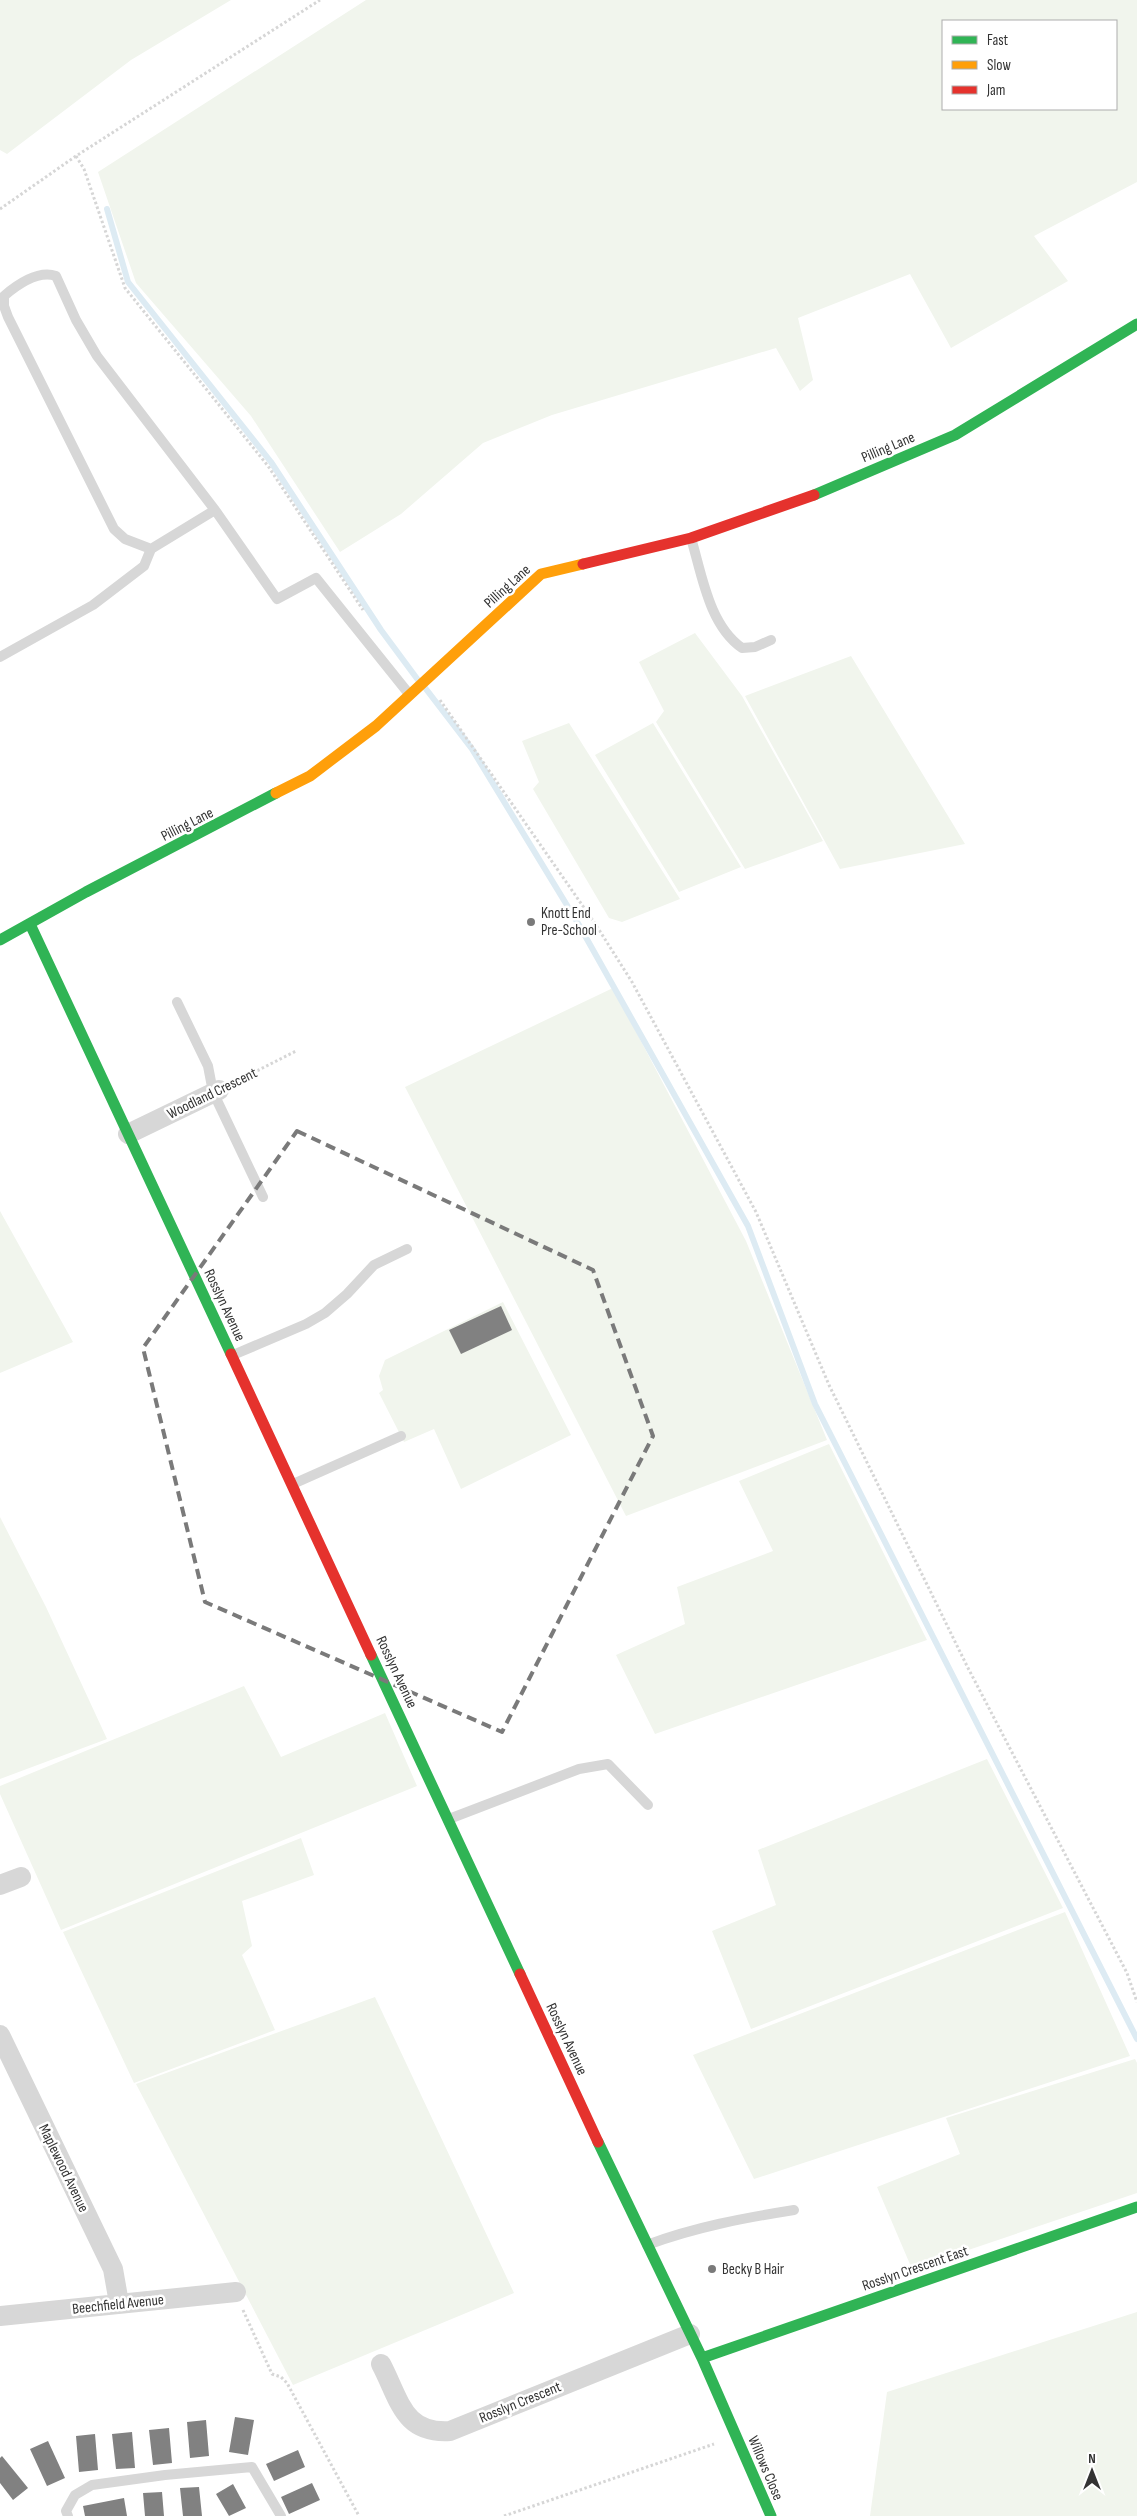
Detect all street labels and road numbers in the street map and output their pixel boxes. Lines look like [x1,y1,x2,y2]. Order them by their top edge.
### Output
street label: Pilling Lane [859,428,918,467]
street label: Pilling Lane [480,560,535,612]
street label: Pilling Lane [158,803,217,846]
street label: Woodland Crescent [164,1063,261,1123]
street label: Rosslyn Avenue [200,1266,250,1344]
street label: Rosslyn Avenue [372,1633,422,1711]
street label: Rosslyn Avenue [542,2000,592,2078]
street label: Maplewood Avenue [34,2121,93,2215]
street label: Rosslyn Crescent East [860,2241,971,2295]
street label: Beechfield Avenue [71,2290,165,2319]
street label: Rosslyn Crescent [476,2377,564,2428]
street label: Willows Close [743,2433,788,2503]

